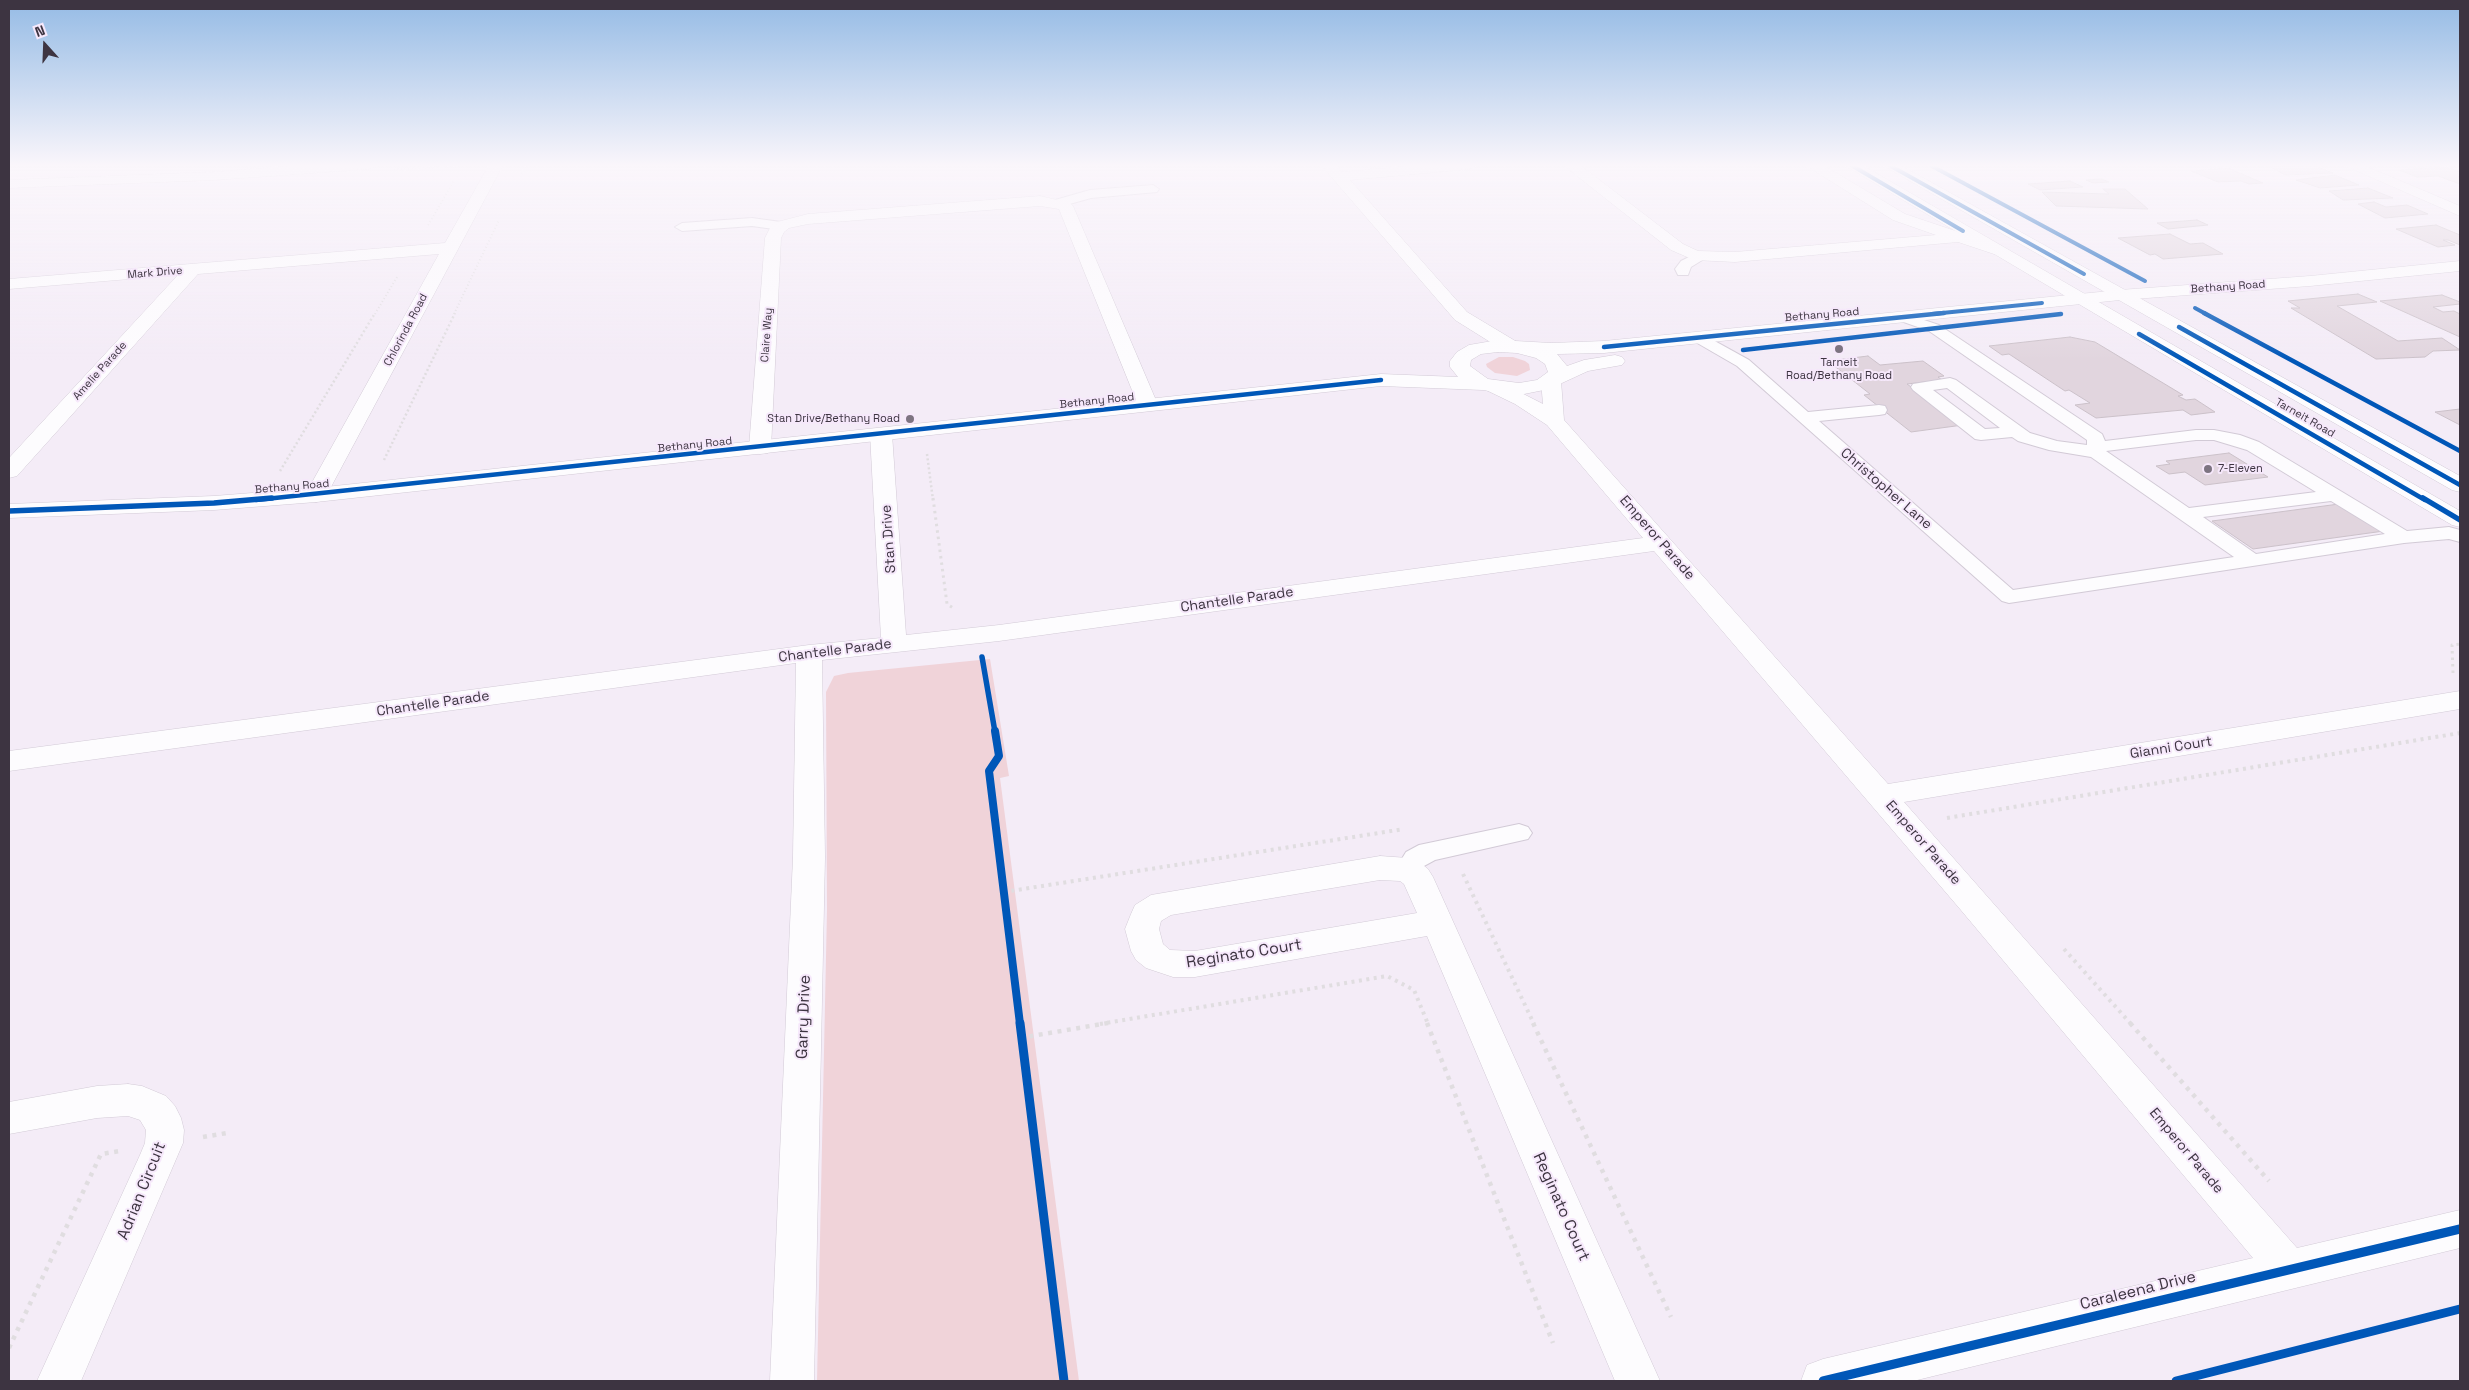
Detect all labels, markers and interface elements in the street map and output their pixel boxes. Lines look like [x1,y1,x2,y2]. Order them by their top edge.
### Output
north arrow [20,20,70,70]
text: N [32,21,47,41]
street label: Mark Drive [127,264,183,282]
street label: Bethany Road [2190,278,2266,296]
street label: Chlorinda Road [381,292,431,368]
street label: Bethany Road [1784,305,1860,325]
street label: Claire Way [759,307,775,363]
street label: Amelie Parade [70,339,130,403]
marker: Tarneit Road/Bethany Road [1833,343,1845,355]
place label: Tarneit Road/Bethany Road [1786,356,1892,382]
street label: Bethany Road [1059,391,1135,411]
street label: Tarneit Road [2273,396,2337,440]
place label: Stan Drive/Bethany Road [767,412,900,426]
marker: Stan Drive/Bethany Road [904,413,916,425]
street label: Bethany Road [657,435,733,455]
street label: Christopher Lane [1837,445,1935,533]
place label: 7-Eleven [2218,462,2263,476]
marker: 7-Eleven [2202,463,2214,475]
street label: Bethany Road [254,477,330,497]
street label: Emperor Parade [1616,492,1698,584]
street label: Stan Drive [878,504,900,574]
street label: Chantelle Parade [1180,584,1294,616]
street label: Chantelle Parade [778,636,892,666]
street label: Chantelle Parade [376,688,490,720]
street label: Gianni Court [2129,733,2213,763]
street label: Emperor Parade [1882,797,1964,889]
street label: Reginato Court [1185,935,1303,973]
street label: Garry Drive [793,975,815,1059]
street label: Emperor Parade [2145,1105,2227,1197]
street label: Adrian Circuit [114,1139,170,1243]
street label: Reginato Court [1529,1150,1593,1264]
street label: Caraleena Drive [2078,1267,2198,1315]

